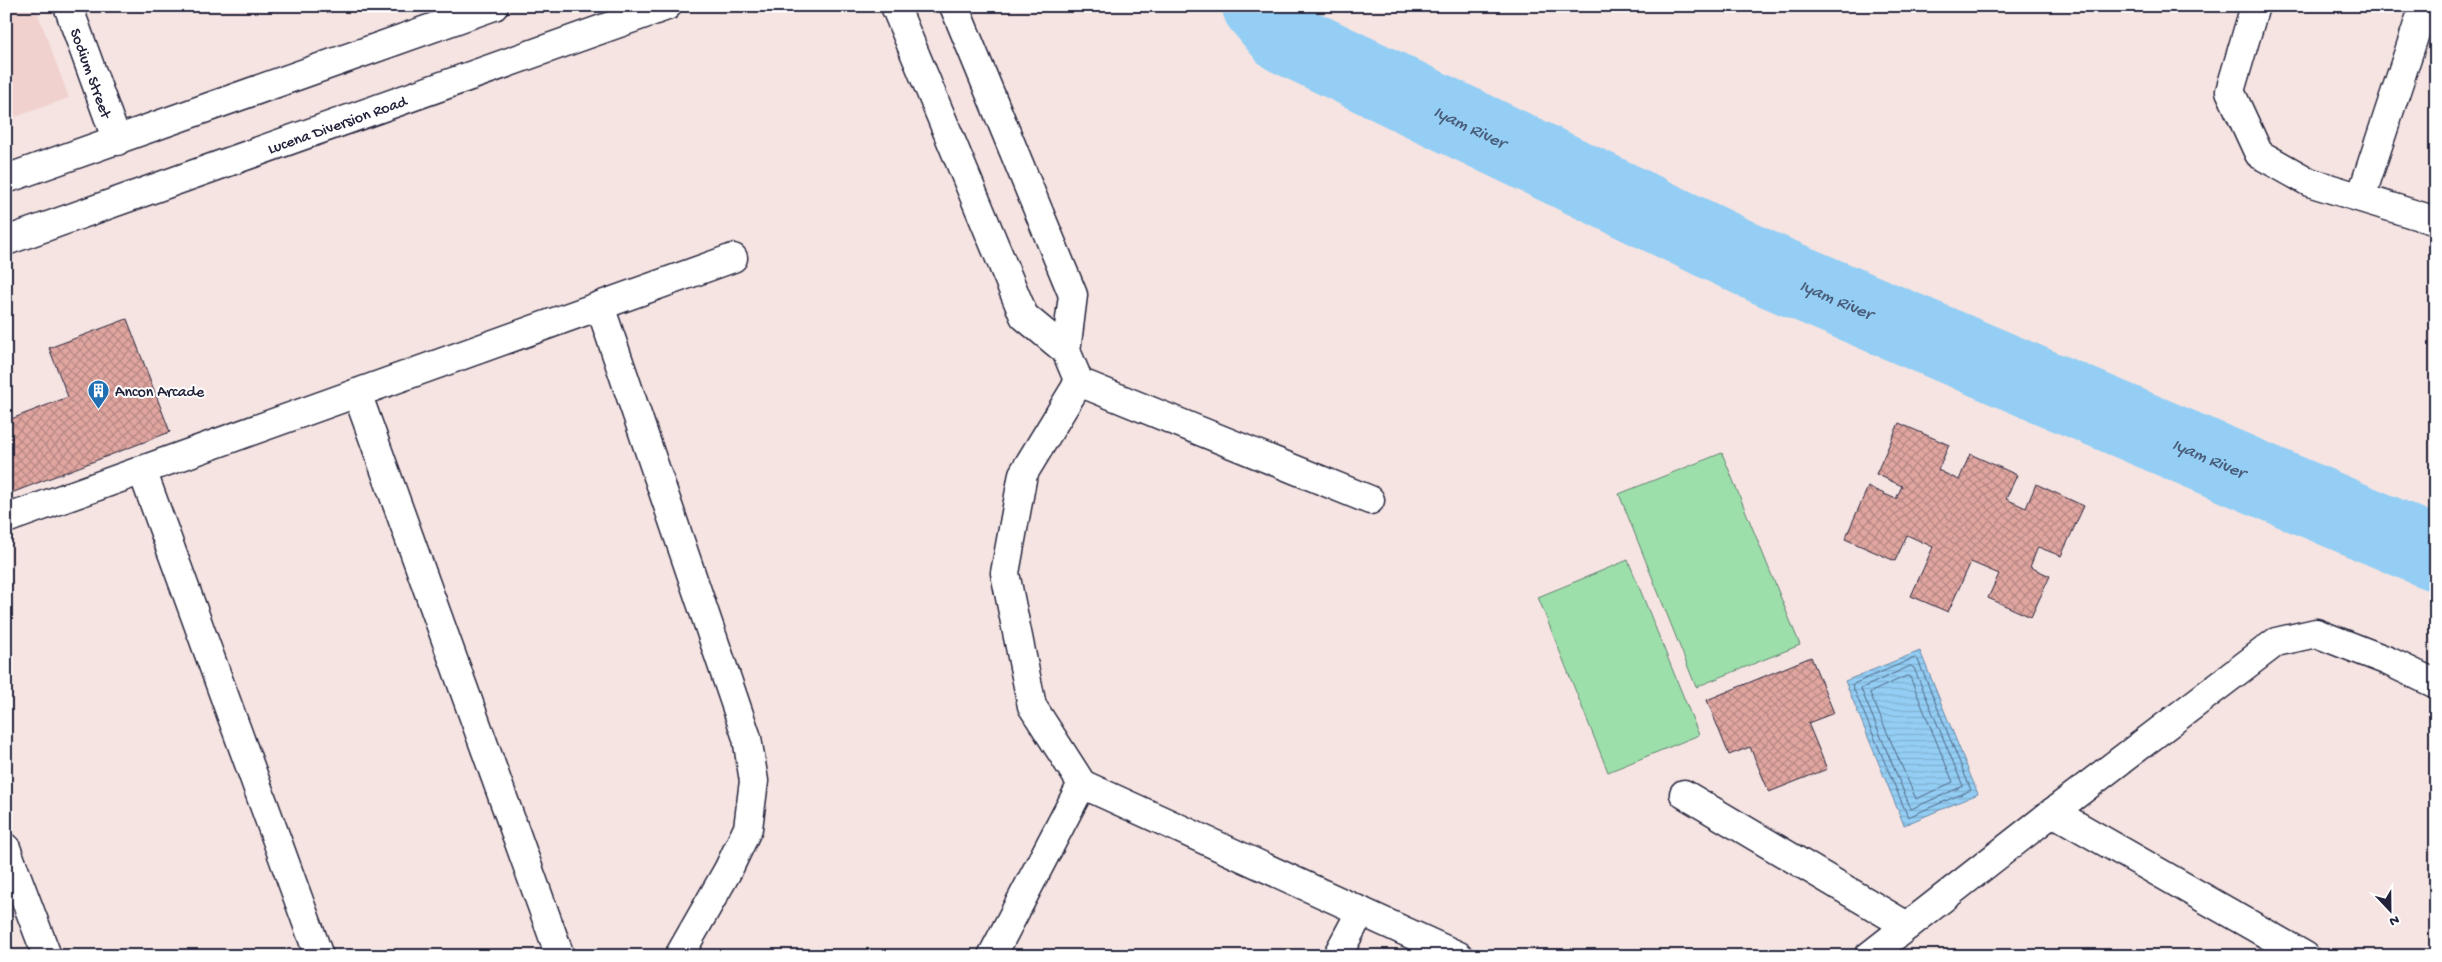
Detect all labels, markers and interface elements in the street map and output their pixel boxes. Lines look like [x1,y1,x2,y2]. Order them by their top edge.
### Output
street label: Sodium Street [64,27,114,123]
street label: Lucena Diversion Road [266,93,412,160]
water label: Iyam River [1430,102,1512,156]
water label: Iyam River [1796,276,1879,327]
building icon: Ancon Arcade [87,378,111,409]
place label: Ancon Arcade [115,384,205,403]
water label: Iyam River [2169,435,2251,486]
north arrow [2364,884,2414,934]
text: N [2387,910,2401,929]

